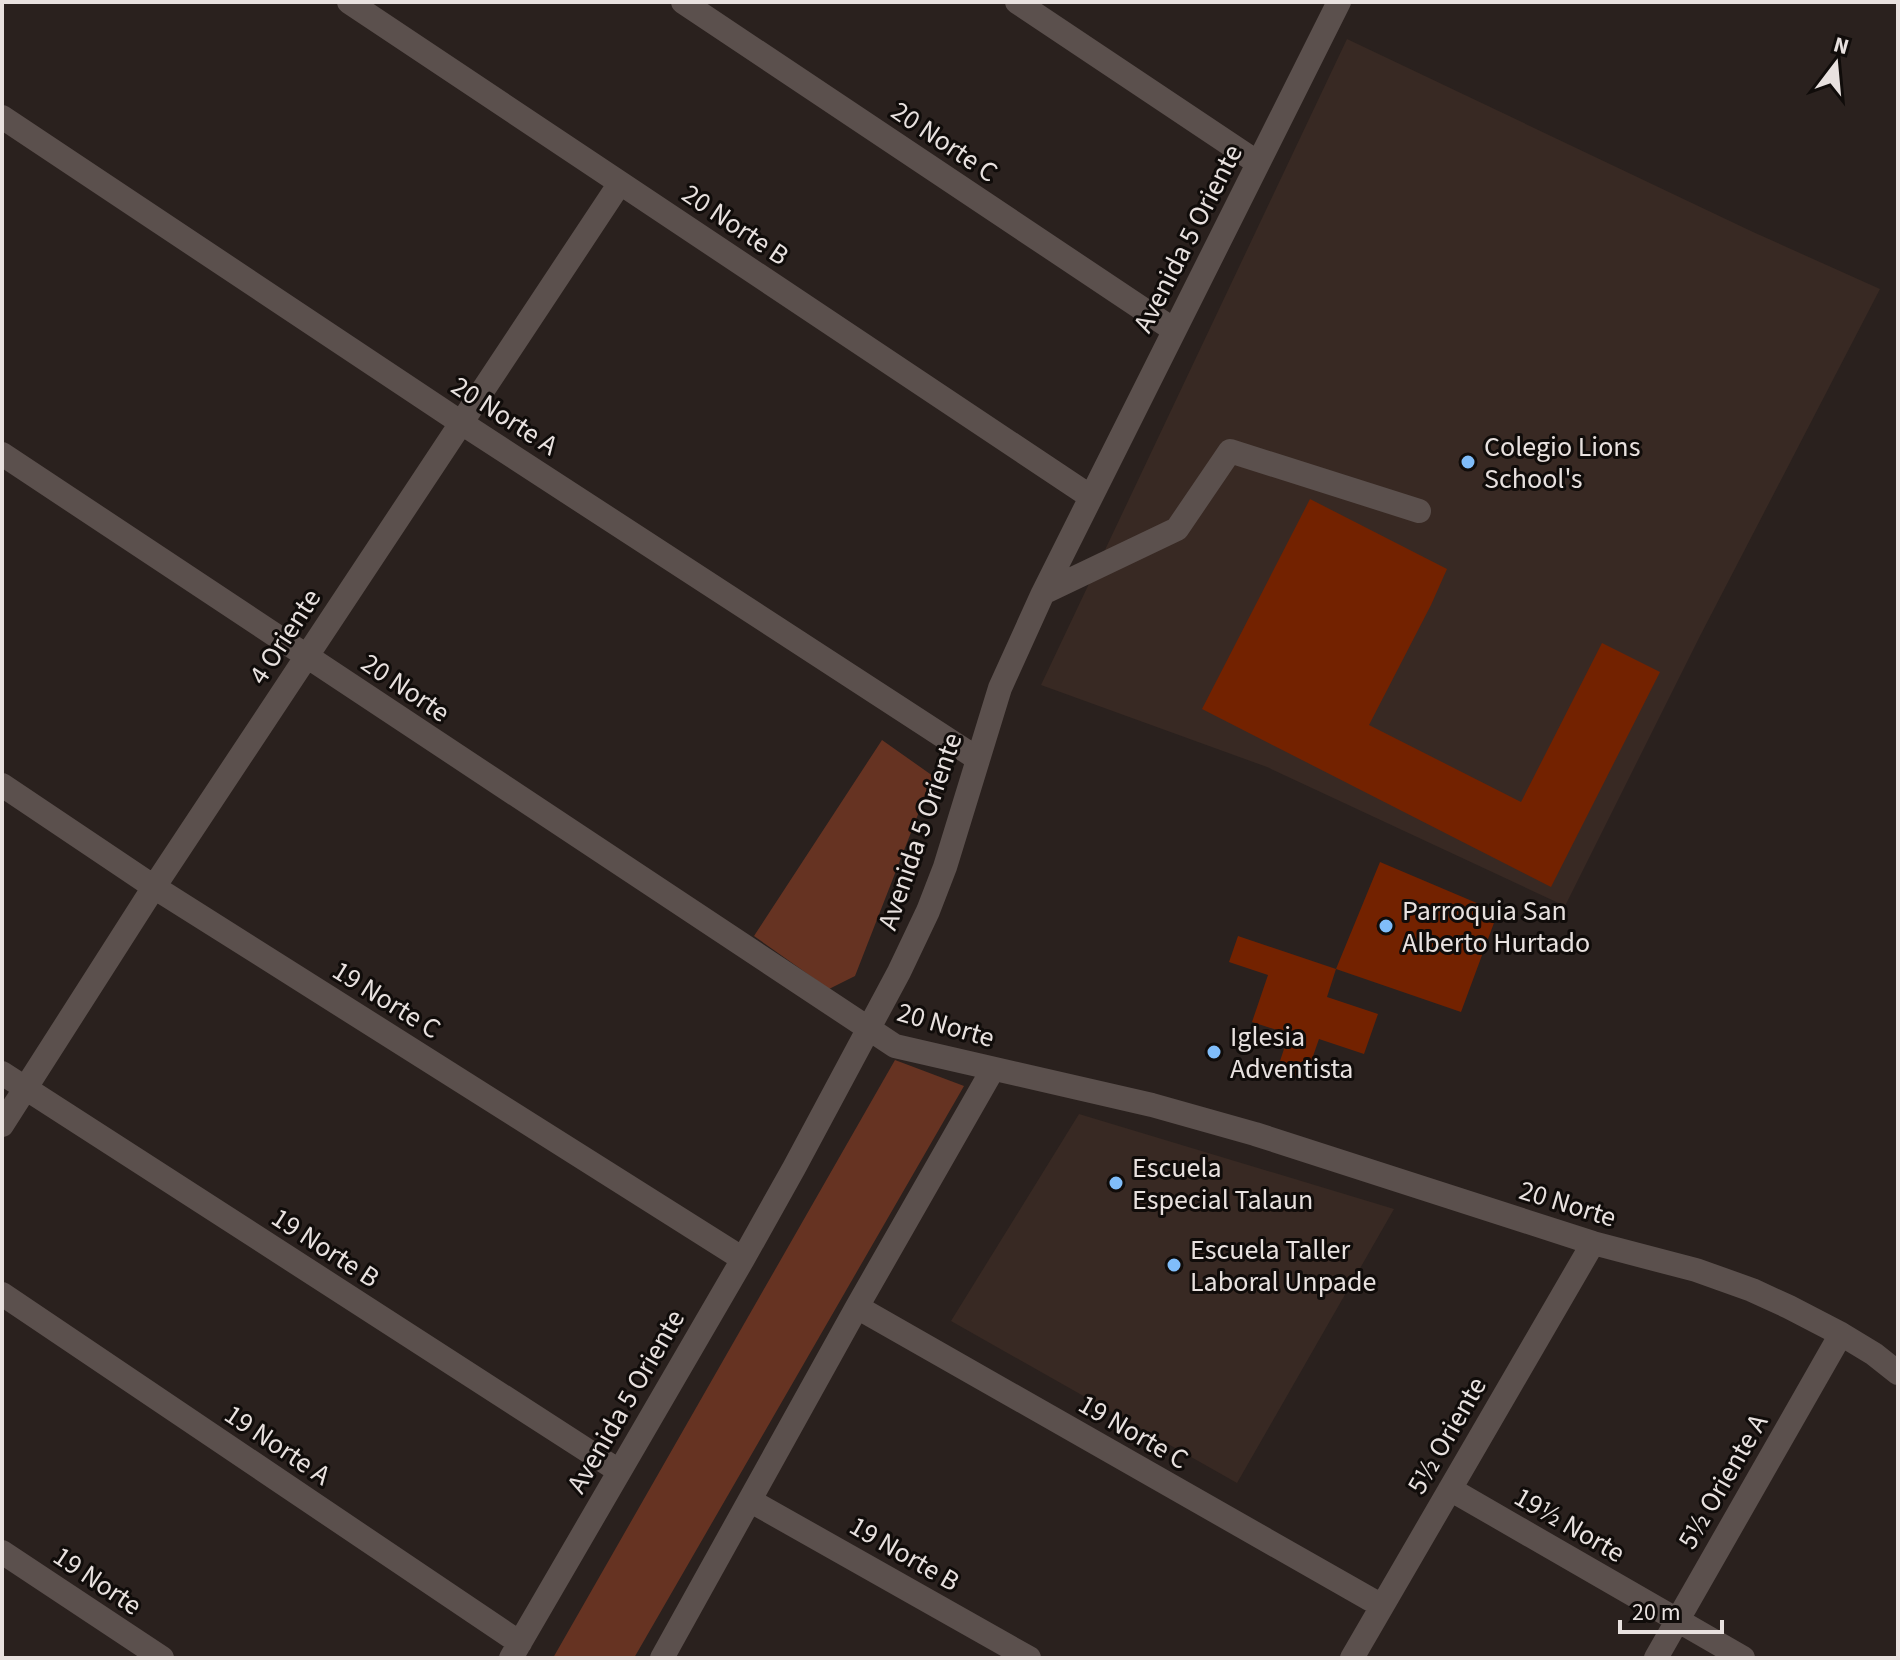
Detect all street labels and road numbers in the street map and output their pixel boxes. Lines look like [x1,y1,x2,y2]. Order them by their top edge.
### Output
street label: 20 Norte C [883,91,1006,192]
street label: Avenida 5 Oriente [1123,138,1253,339]
street label: 20 Norte B [674,174,797,275]
street label: 20 Norte A [443,366,566,466]
street label: 4 Oriente [239,581,331,692]
street label: 20 Norte [353,643,458,732]
street label: Avenida 5 Oriente [867,727,972,935]
street label: 19 Norte C [325,951,448,1049]
street label: 20 Norte [892,992,999,1058]
street label: 20 Norte [1514,1170,1621,1238]
street label: 19 Norte B [264,1198,387,1298]
street label: Avenida 5 Oriente [557,1302,695,1501]
street label: 5½ Oriente [1397,1369,1497,1502]
street label: 19 Norte C [1071,1384,1196,1479]
street label: 19 Norte A [216,1395,339,1495]
street label: 5½ Oriente A [1668,1406,1778,1557]
street label: 19½ Norte [1507,1477,1632,1573]
street label: 19 Norte B [842,1506,967,1602]
street label: 19 Norte [45,1536,150,1625]

